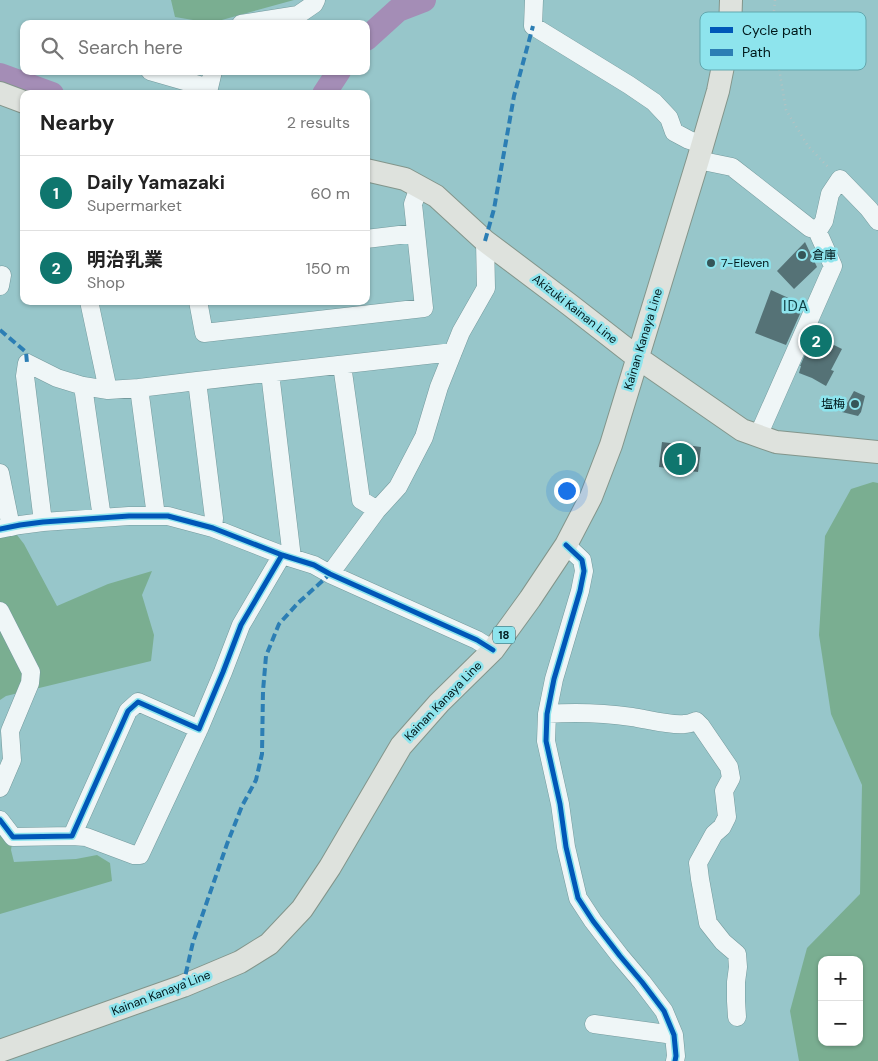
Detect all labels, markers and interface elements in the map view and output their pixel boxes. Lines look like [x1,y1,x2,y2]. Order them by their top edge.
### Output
legend [700,12,866,70]
search box [20,20,370,75]
text: Cycle path [742,21,812,39]
icon: search [38,34,66,62]
text: Search here [78,35,183,60]
text: Path [742,43,771,61]
text: Nearby [40,109,114,137]
text: 2 results [287,112,350,133]
text: Daily Yamazaki [87,170,225,195]
text: 1 [53,183,59,204]
text: 60 m [310,183,350,204]
text: Supermarket [87,195,182,216]
text: 明治乳業 [87,247,163,272]
place label: 倉庫 [812,247,836,263]
marker: 倉庫 [796,249,808,261]
place label: 7-Eleven [721,255,769,271]
marker: 7-Eleven [705,257,717,269]
text: 2 [51,258,61,279]
text: 150 m [306,258,350,279]
street label: Akizuki Kainan Line [529,271,621,347]
text: Shop [87,272,125,293]
street label: Kainan Kanaya Line [620,286,666,392]
district label: IDA [783,296,809,316]
pin: 2 [800,322,832,360]
place label: 塩梅 [821,396,845,412]
marker: 塩梅 [849,398,861,410]
pin: 1 [664,440,696,478]
your location [554,478,580,504]
road number: 18 [493,626,515,644]
street label: Kainan Kanaya Line [401,658,485,744]
map controls [818,956,863,1046]
button: + [818,956,863,1001]
street label: Kainan Kanaya Line [109,967,213,1019]
button: − [818,1001,863,1046]

